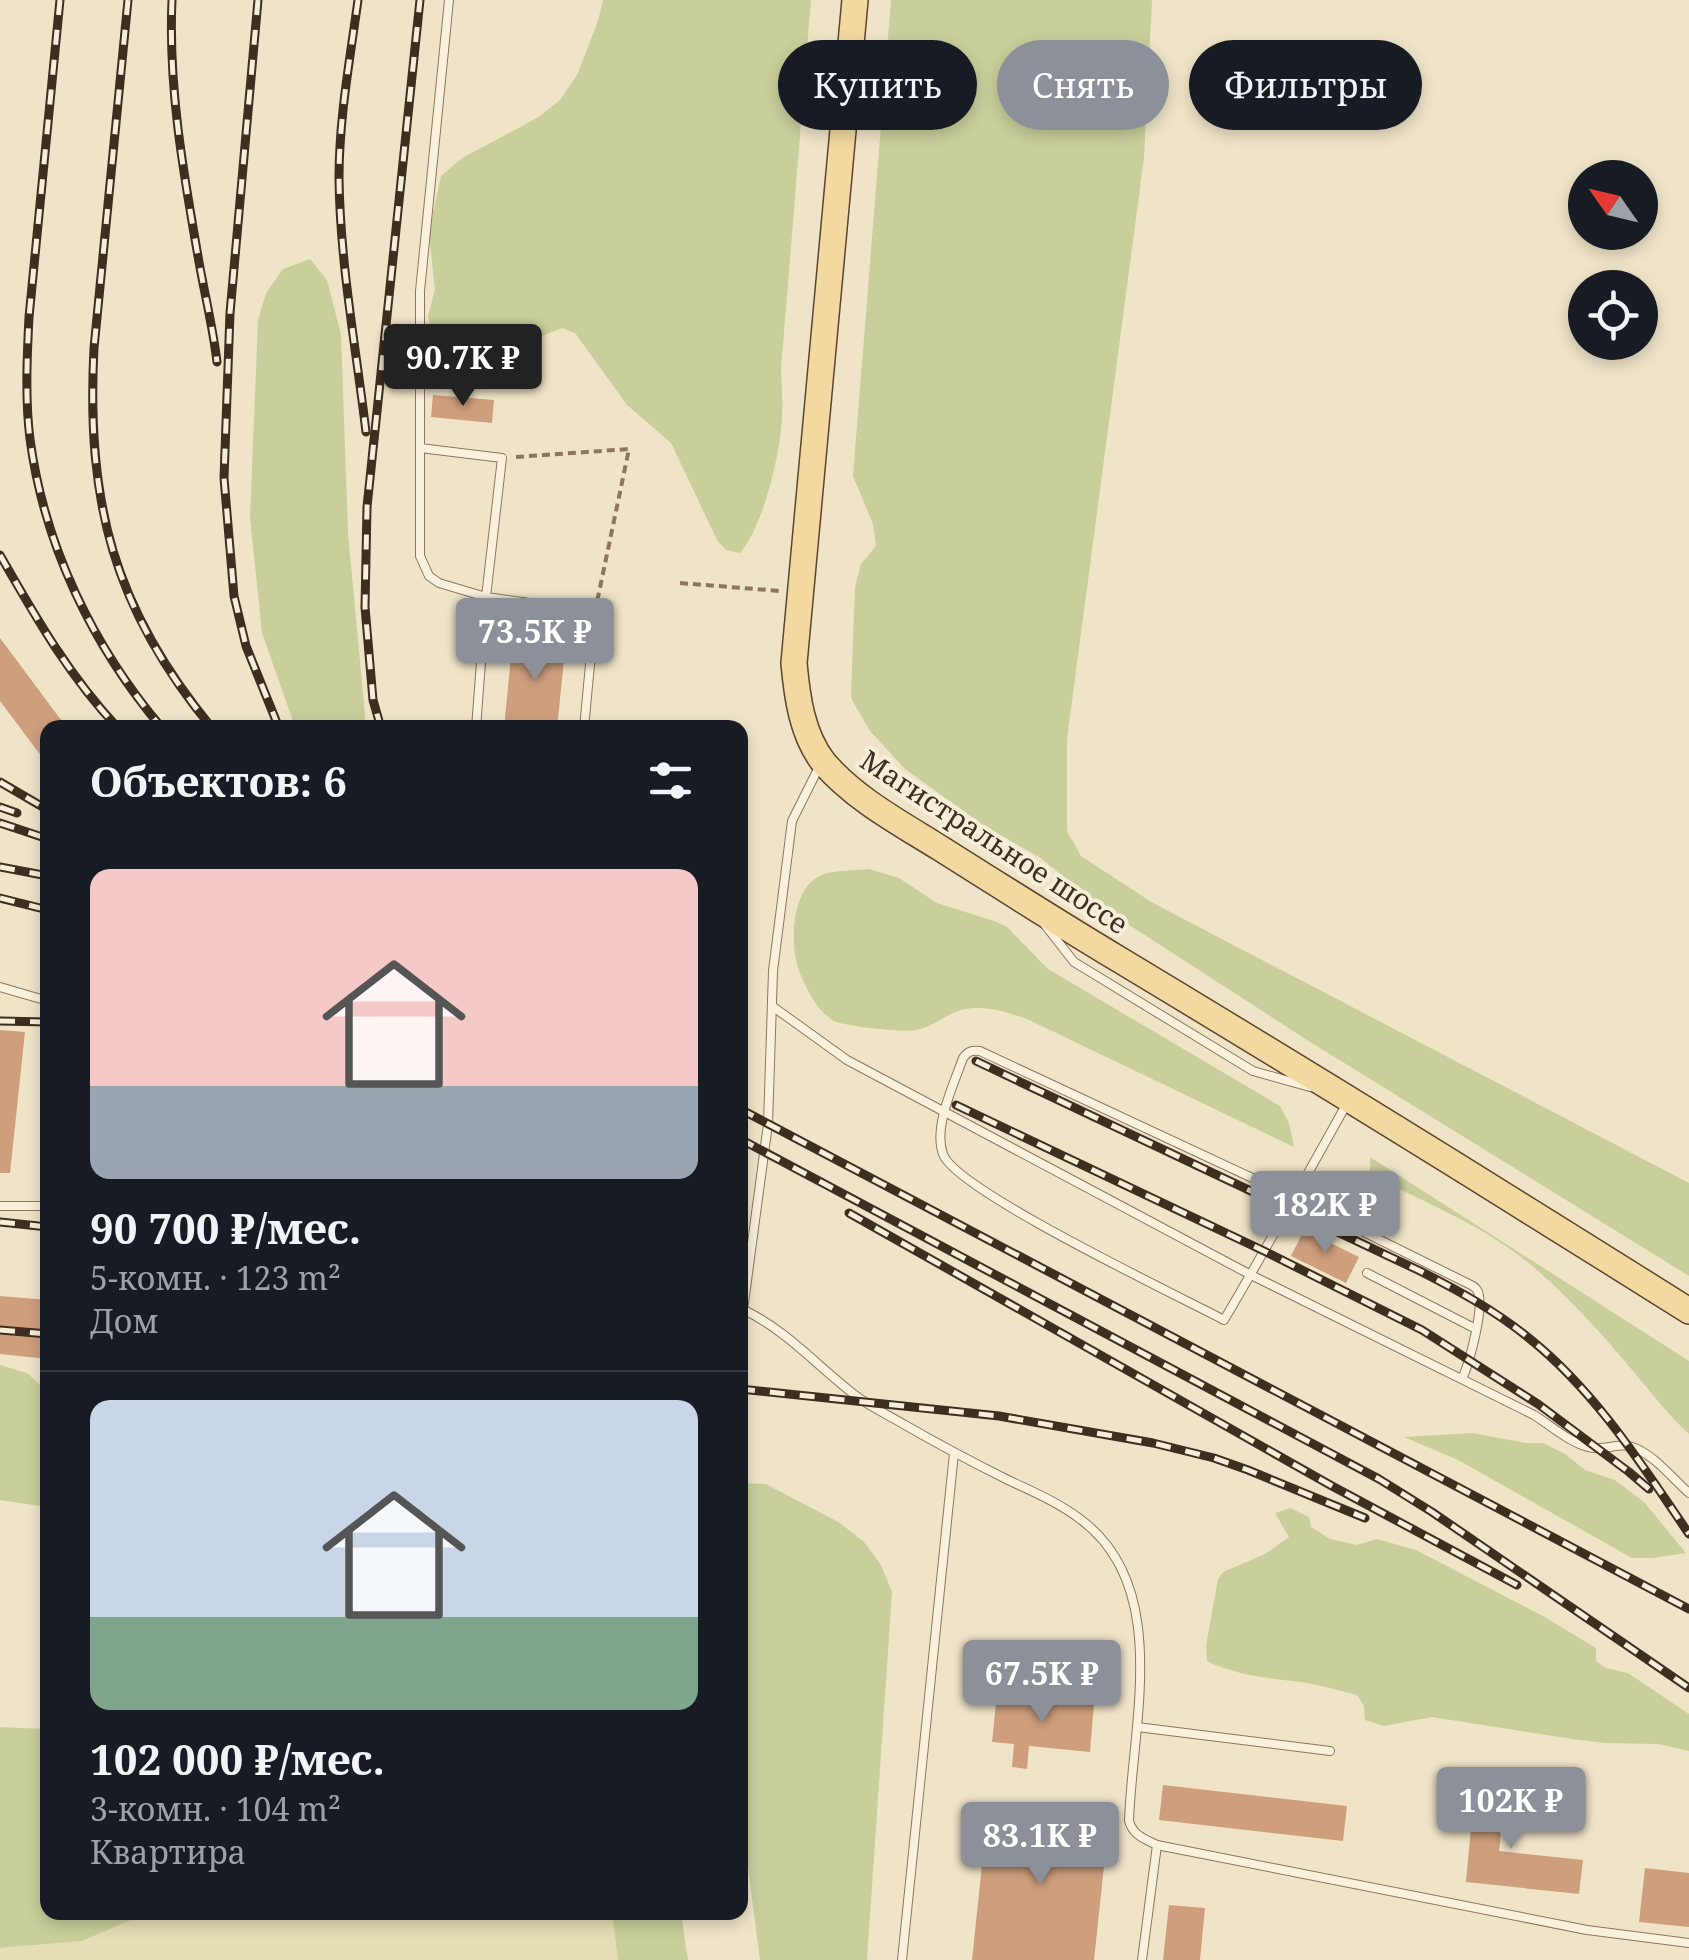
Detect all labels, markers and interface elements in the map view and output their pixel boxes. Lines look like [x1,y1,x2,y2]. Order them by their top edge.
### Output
chip: Купить [778,40,977,130]
chip: Снять [997,40,1169,130]
chip: Фильтры [1189,40,1422,130]
north arrow [1568,160,1658,250]
map controls [1568,160,1658,360]
button: locate [1568,270,1658,360]
pin: 90.7K ₽ [371,324,555,409]
text: 90.7K ₽ [406,335,520,378]
pin: 73.5K ₽ [443,598,627,683]
text: 73.5K ₽ [478,609,592,652]
street label: Магистральное шоссе [853,740,1136,942]
text: Объектов: 6 [90,752,347,809]
icon: filters [643,753,698,808]
icon: home [304,934,484,1114]
pin: 182K ₽ [1244,1171,1406,1256]
text: 182K ₽ [1273,1182,1377,1225]
text: 90 700 ₽/мес. [90,1199,361,1256]
text: 5-комн. · 123 m² [90,1256,341,1299]
text: Дом [90,1299,159,1342]
icon: home [304,1465,484,1645]
pin: 67.5K ₽ [950,1640,1134,1725]
text: 67.5K ₽ [985,1651,1099,1694]
text: 102 000 ₽/мес. [90,1730,385,1787]
pin: 102K ₽ [1430,1767,1592,1852]
text: 102K ₽ [1459,1778,1563,1821]
text: 3-комн. · 104 m² [90,1787,341,1830]
pin: 83.1K ₽ [948,1802,1132,1887]
text: 83.1K ₽ [983,1813,1097,1856]
text: Квартира [90,1830,246,1873]

